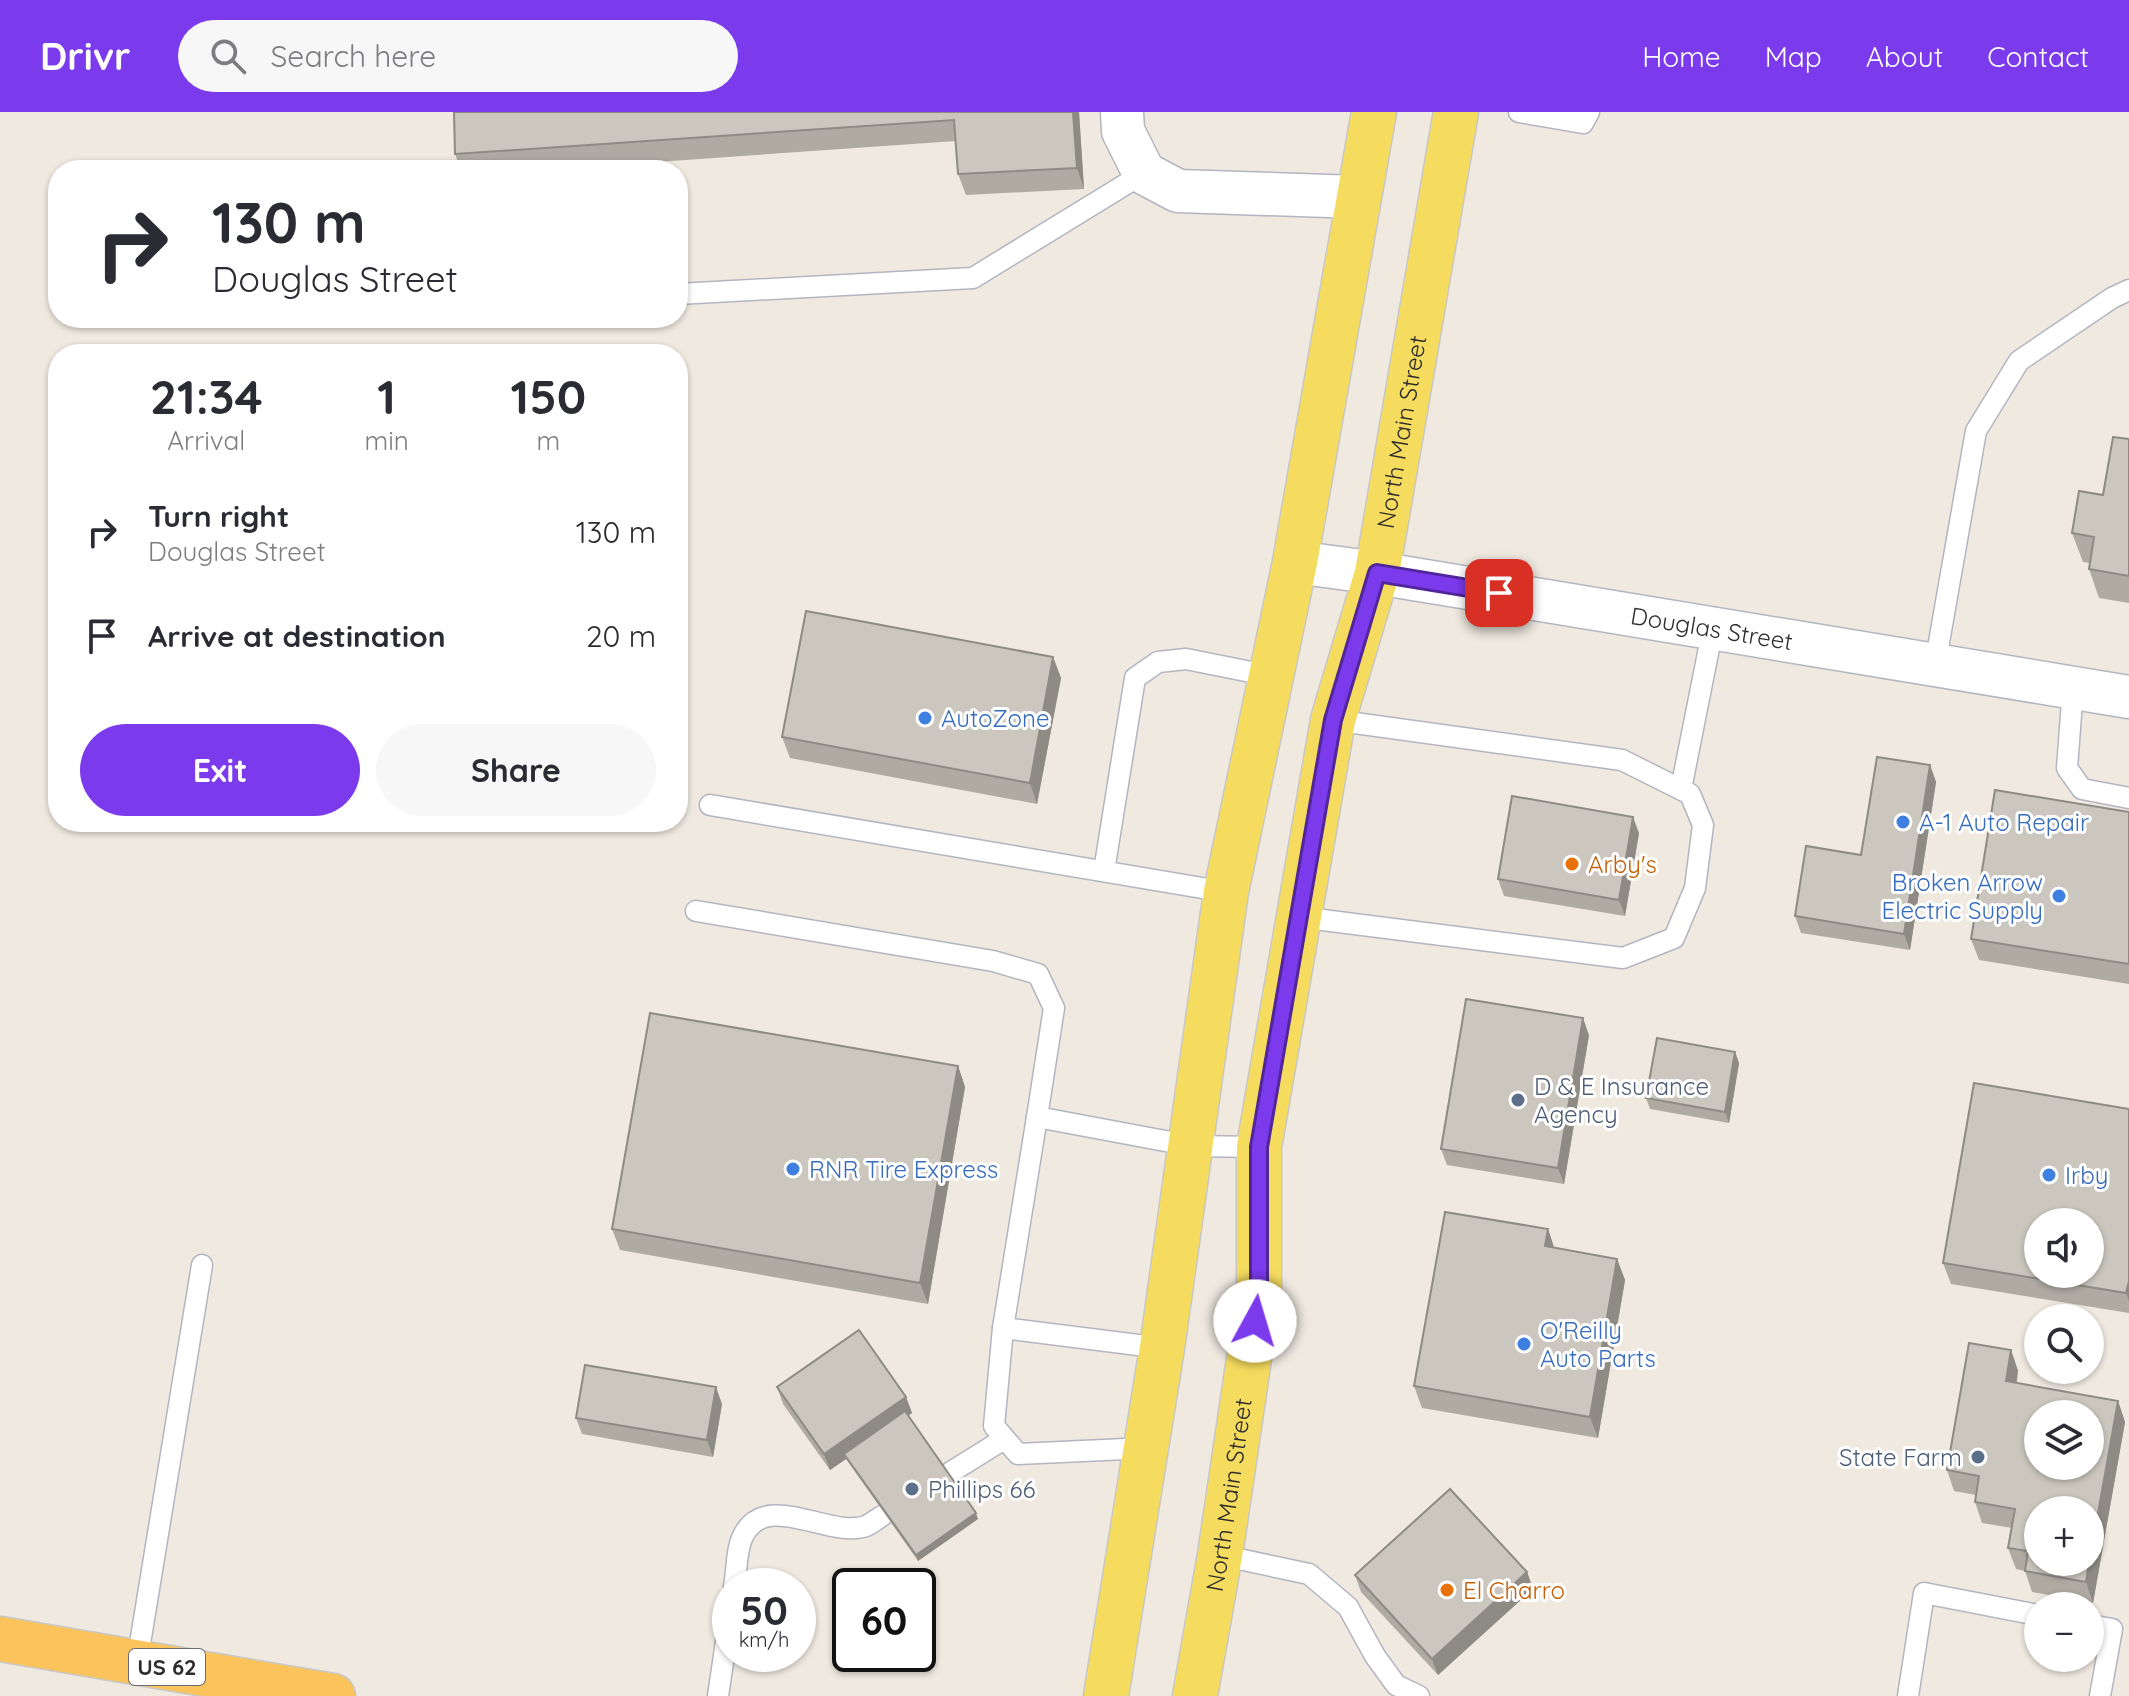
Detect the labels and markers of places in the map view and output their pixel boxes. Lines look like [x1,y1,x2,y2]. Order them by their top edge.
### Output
pin [1465,559,1533,627]
place label: AutoZone [941,703,1049,733]
marker: AutoZone [916,709,934,727]
place label: A-1 Auto Repair [1919,807,2089,837]
marker: A-1 Auto Repair [1894,813,1912,831]
place label: Arby's [1588,849,1657,879]
marker: Arby's [1563,855,1581,873]
place label: Broken Arrow Electric Supply [1882,867,2043,925]
marker: Broken Arrow Electric Supply [2050,887,2068,905]
place label: D & E Insurance Agency [1534,1071,1709,1129]
marker: D & E Insurance Agency [1509,1091,1527,1109]
place label: RNR Tire Express [809,1154,998,1184]
marker: RNR Tire Express [784,1160,802,1178]
place label: Irby [2065,1160,2108,1190]
marker: Irby [2040,1166,2058,1184]
place label: O'Reilly Auto Parts [1540,1315,1656,1373]
marker: O'Reilly Auto Parts [1515,1335,1533,1353]
place label: State Farm [1839,1442,1962,1472]
marker: State Farm [1969,1448,1987,1466]
place label: Phillips 66 [928,1474,1036,1504]
marker: Phillips 66 [903,1480,921,1498]
place label: El Charro [1463,1575,1565,1605]
marker: El Charro [1438,1581,1456,1599]

